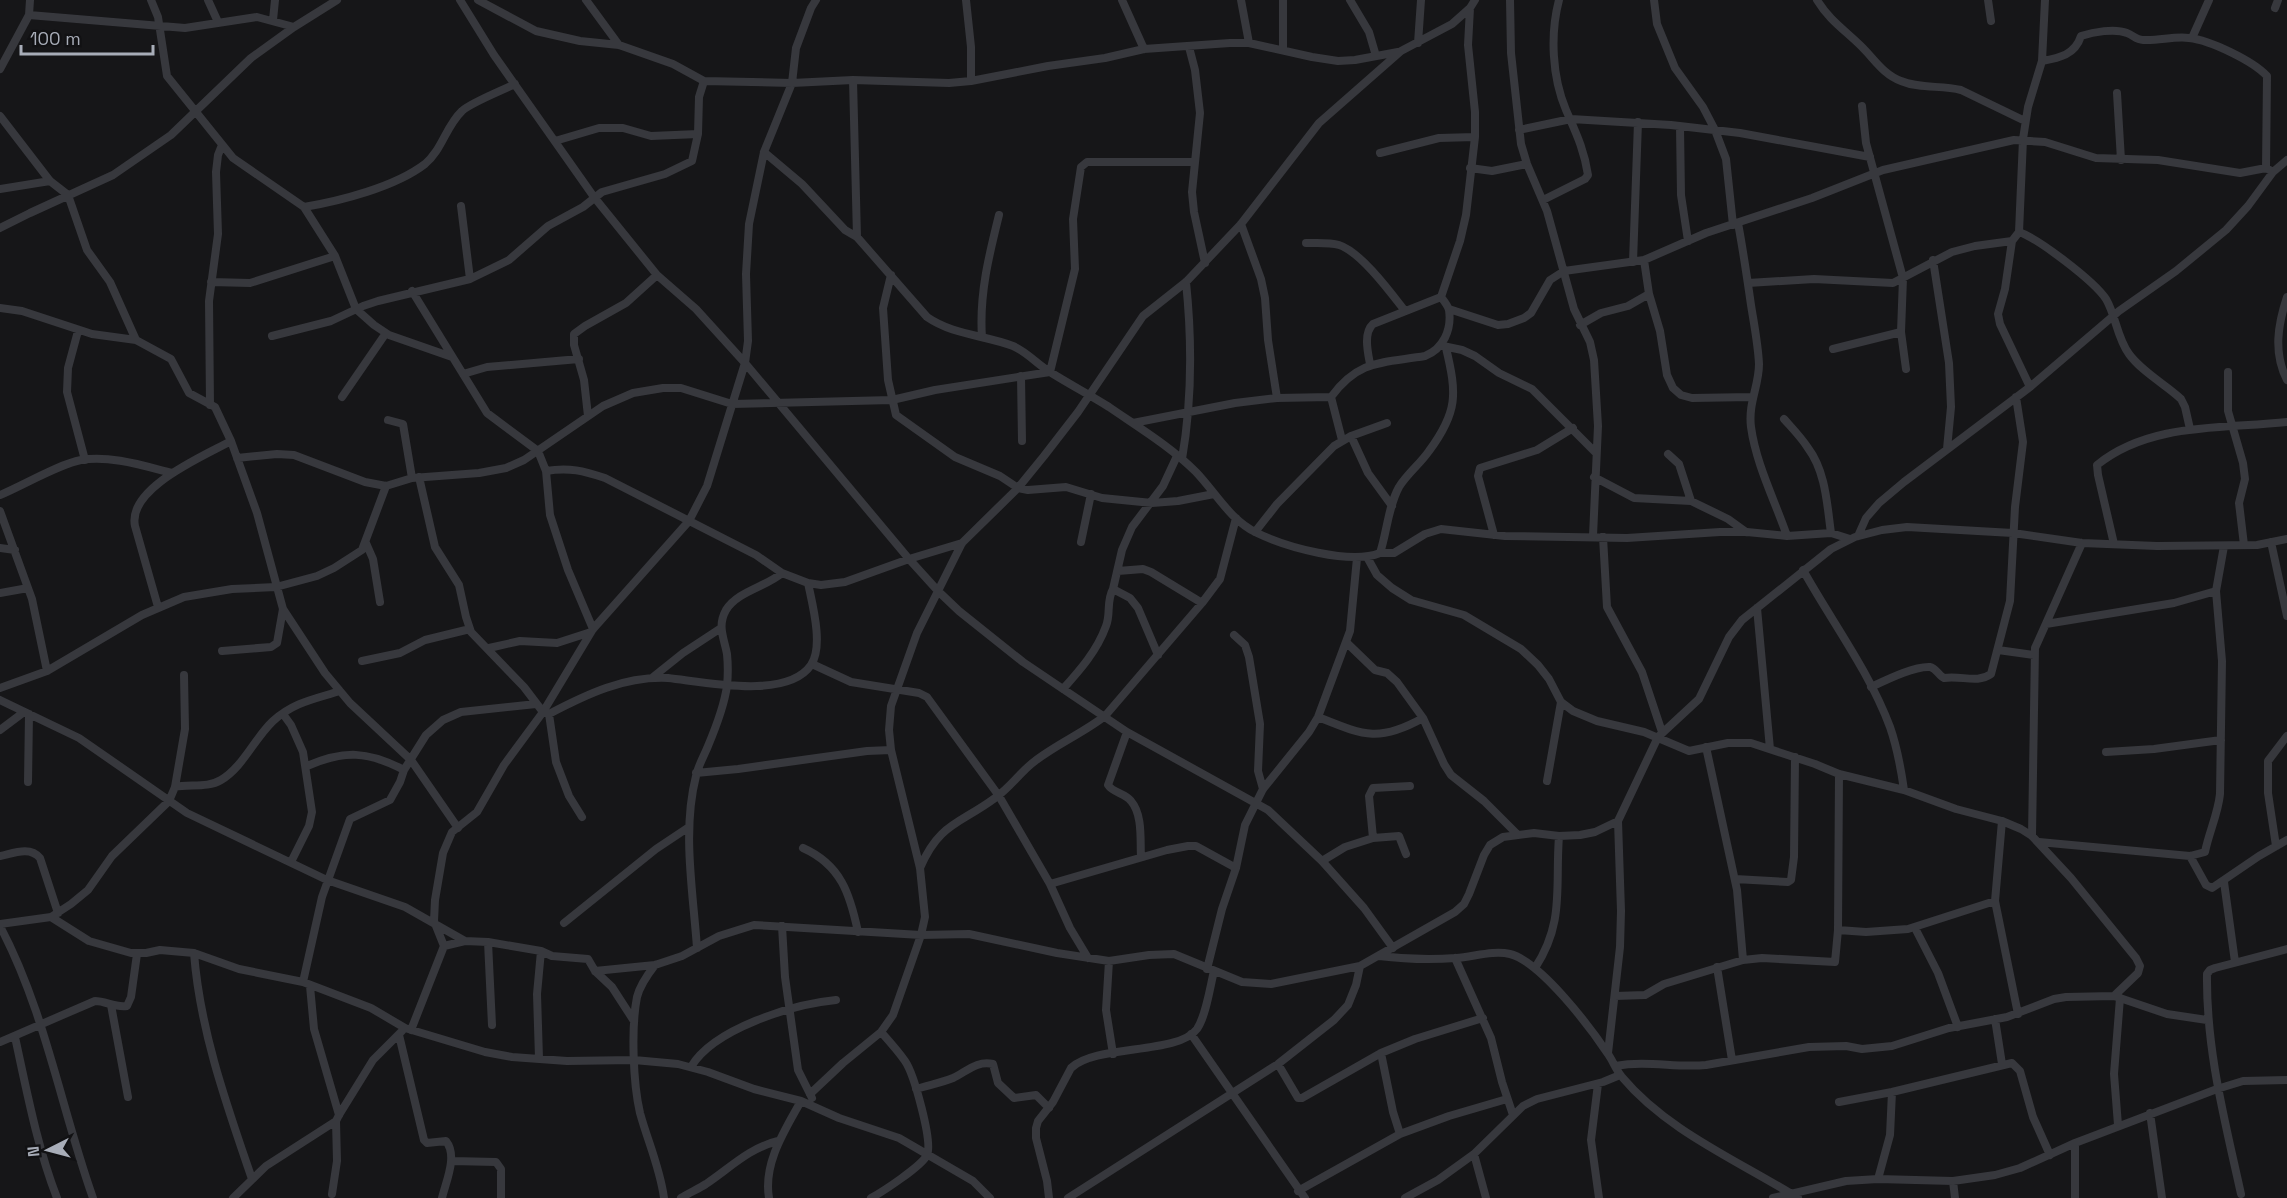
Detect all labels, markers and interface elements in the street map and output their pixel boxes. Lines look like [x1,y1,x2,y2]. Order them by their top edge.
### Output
scale bar [21,18,153,56]
text: 100 m [30,27,81,50]
north arrow [18,1120,78,1180]
text: N [23,1145,45,1158]

